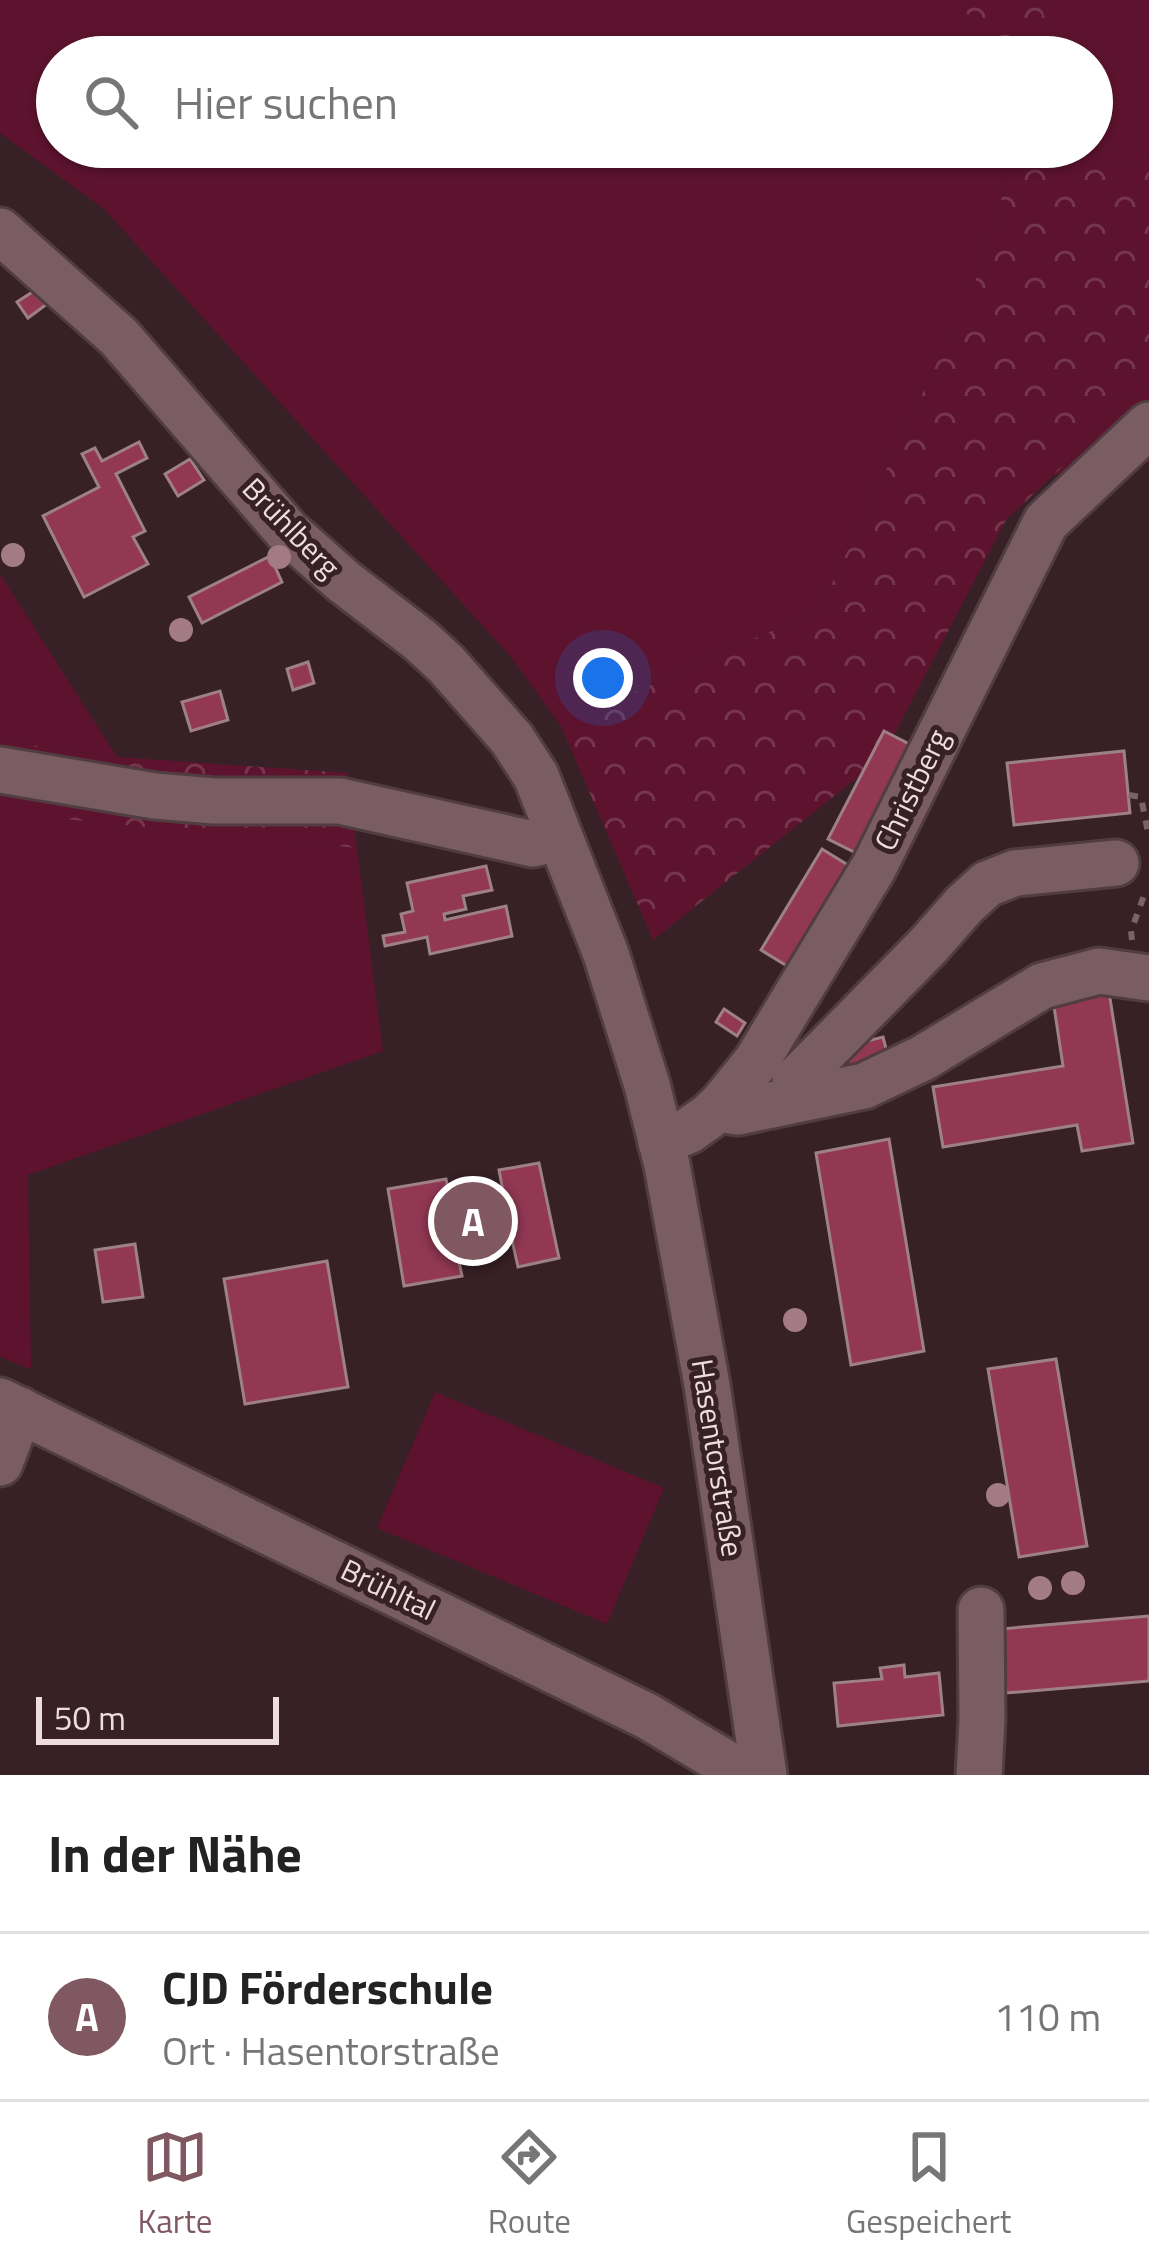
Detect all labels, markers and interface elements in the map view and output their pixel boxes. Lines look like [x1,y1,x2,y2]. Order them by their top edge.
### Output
search box [36,36,1113,168]
text: Hier suchen [174,68,398,136]
icon: search [78,69,144,135]
street label: Brühlberg [232,467,351,588]
your location [573,648,633,708]
street label: Christberg [862,721,960,858]
pin: A [434,1176,512,1266]
street label: Hasentorstraße [680,1356,756,1560]
street label: Brühltal [333,1546,444,1632]
scale bar [36,1691,279,1744]
text: 50 m [54,1693,126,1743]
text: In der Nähe [48,1814,302,1892]
text: CJD Förderschule [162,1953,493,2021]
text: A [75,1987,99,2046]
text: 110 m [994,1987,1101,2046]
text: Ort · Hasentorstraße [162,2021,500,2080]
tab: Karte [138,2124,213,2246]
tab: Route [488,2124,571,2246]
tab: Gespeichert [846,2124,1011,2246]

